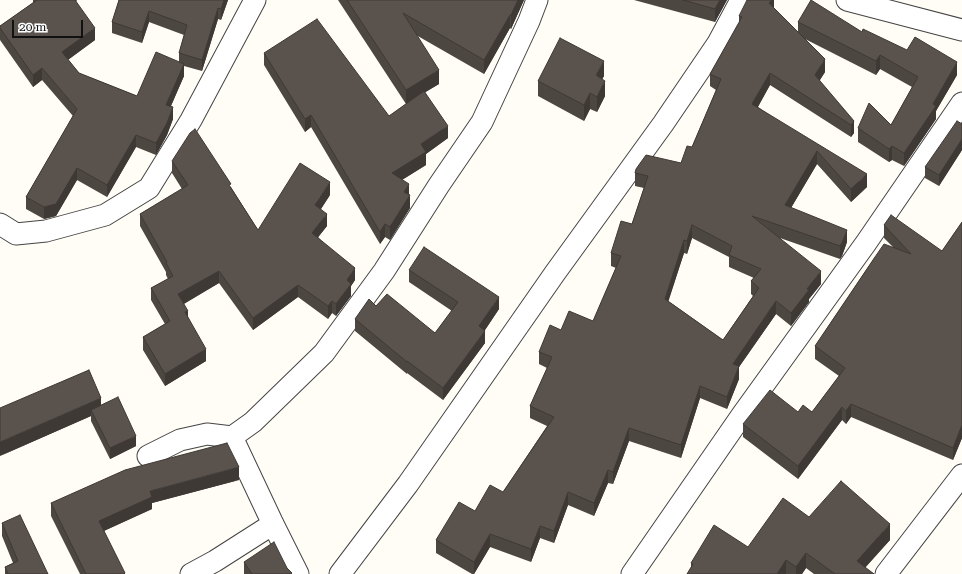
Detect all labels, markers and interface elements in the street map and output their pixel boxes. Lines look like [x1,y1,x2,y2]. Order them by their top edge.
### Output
scale bar [14,12,85,38]
text: 20 m [19,20,46,34]

